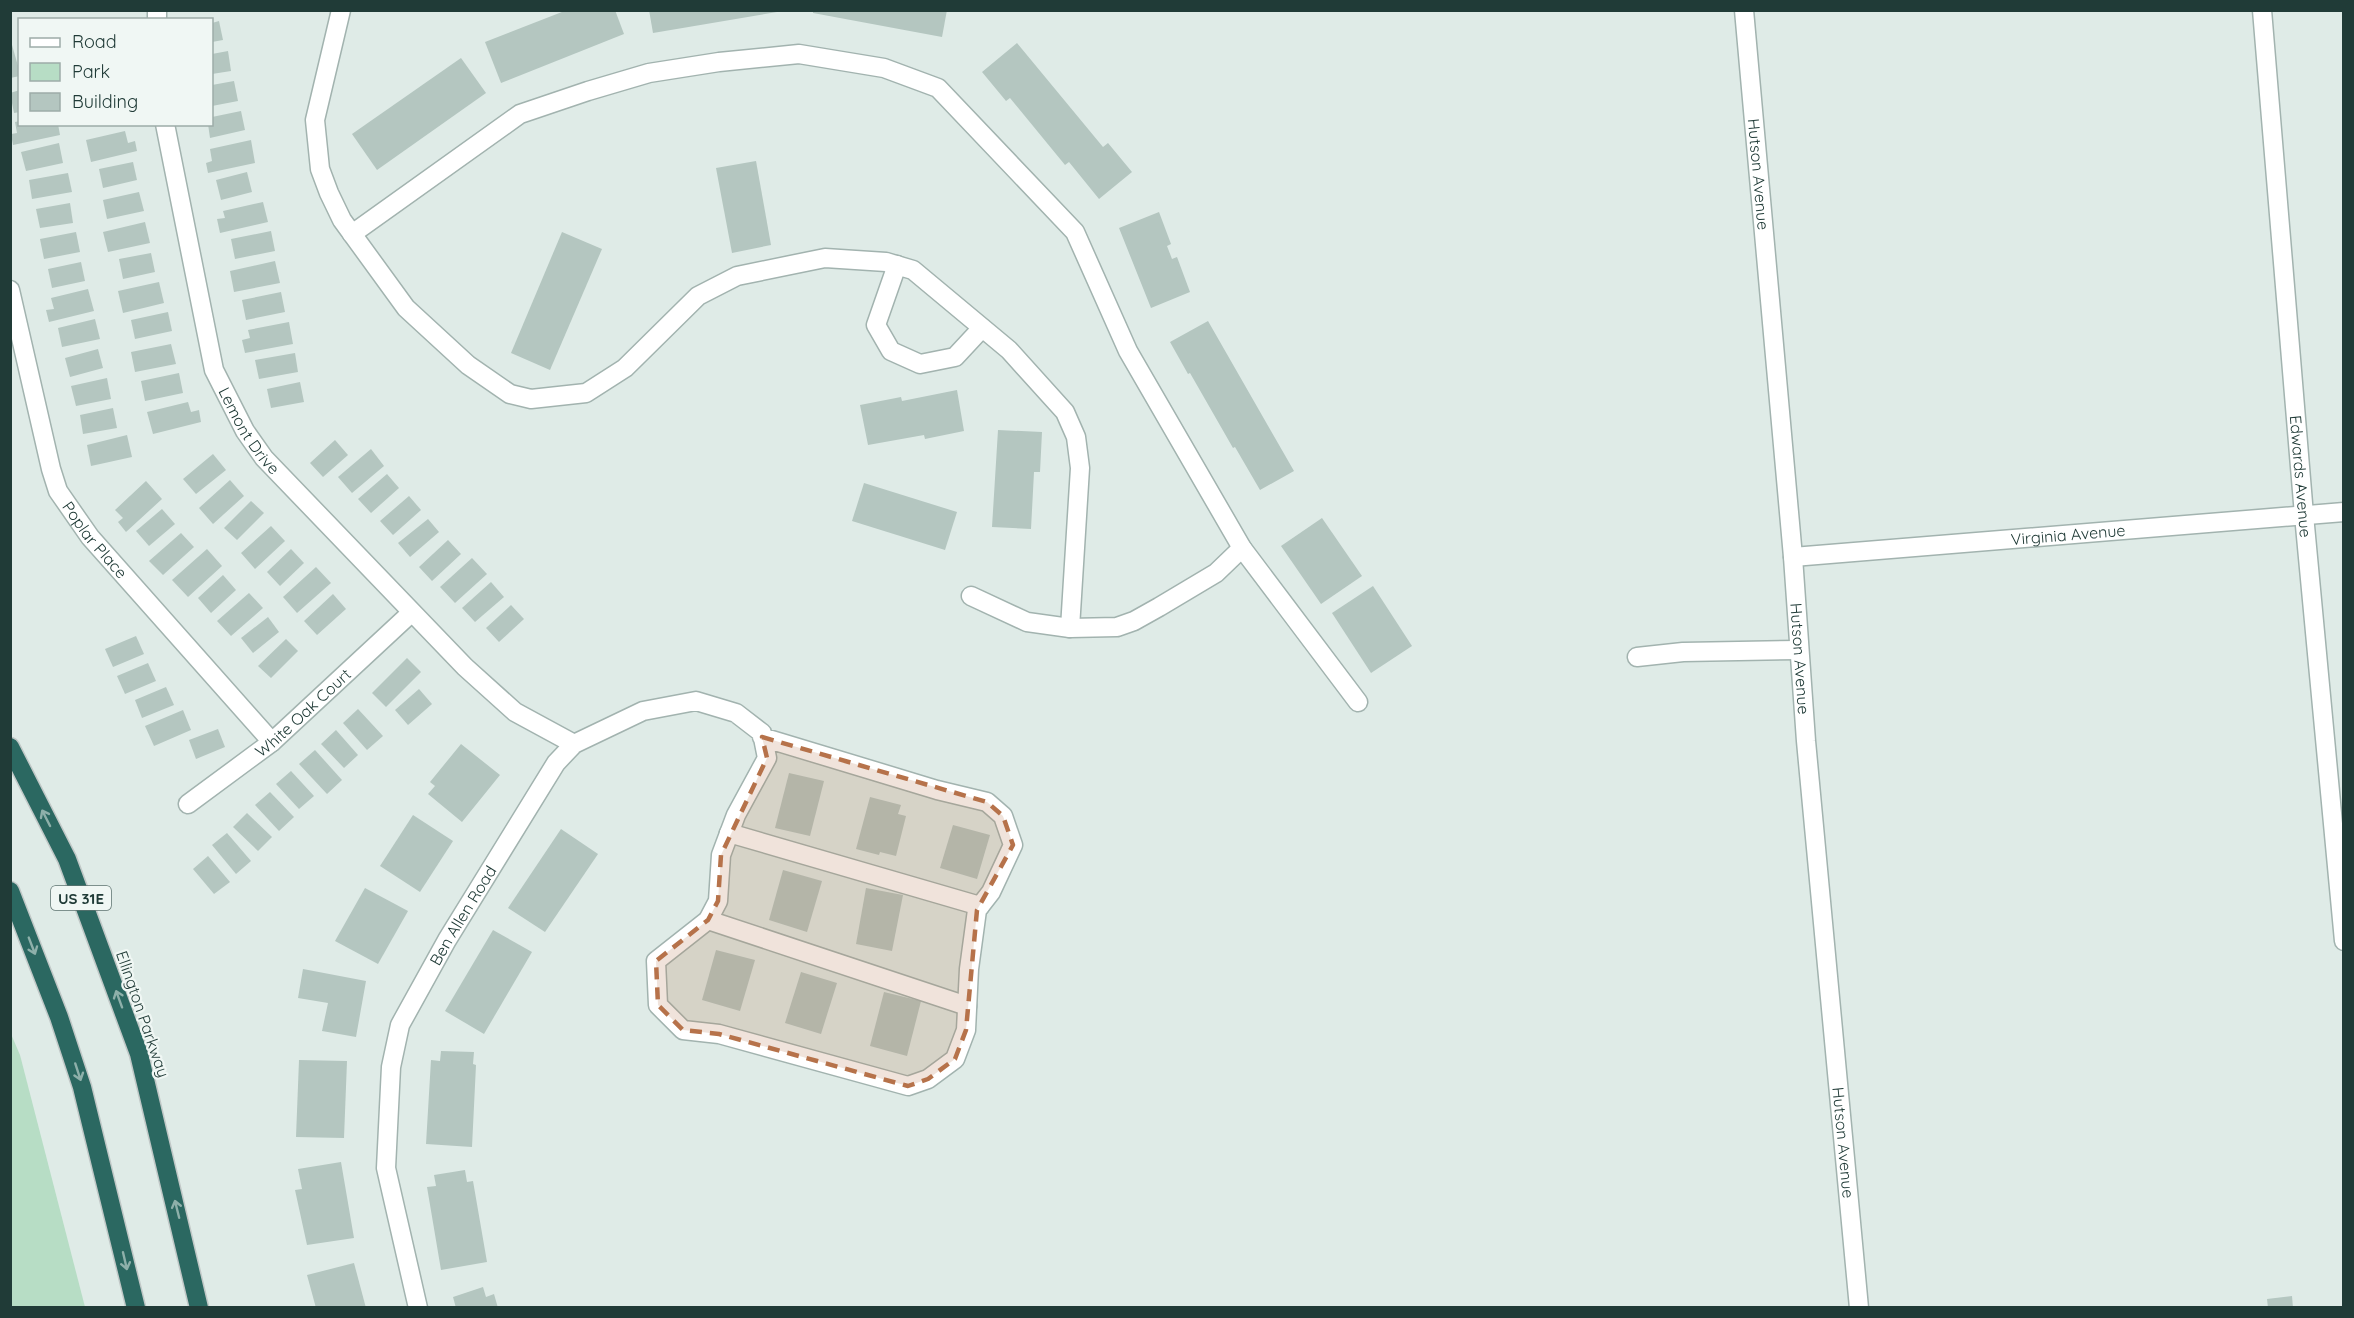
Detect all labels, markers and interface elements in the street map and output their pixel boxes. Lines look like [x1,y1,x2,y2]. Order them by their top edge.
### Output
legend [18,18,213,126]
text: Road [72,30,117,53]
text: Park [72,60,110,83]
text: Building [72,90,138,113]
street label: Hutson Avenue [1744,118,1774,231]
street label: Lemont Drive [214,384,284,478]
street label: Edwards Avenue [2286,414,2316,538]
street label: Poplar Place [58,497,132,582]
street label: Virginia Avenue [2010,520,2126,549]
street label: Hutson Avenue [1786,602,1814,715]
street label: White Oak Court [251,664,355,761]
one-way arrow [40,809,52,827]
street label: Ben Allen Road [425,862,500,969]
road number: US 31E [51,886,111,910]
one-way arrow [27,936,38,954]
street label: Ellington Parkway [112,948,174,1080]
one-way arrow [112,990,123,1009]
one-way arrow [73,1062,84,1081]
street label: Hutson Avenue [1828,1086,1859,1199]
one-way arrow [171,1200,183,1219]
one-way arrow [120,1251,132,1270]

